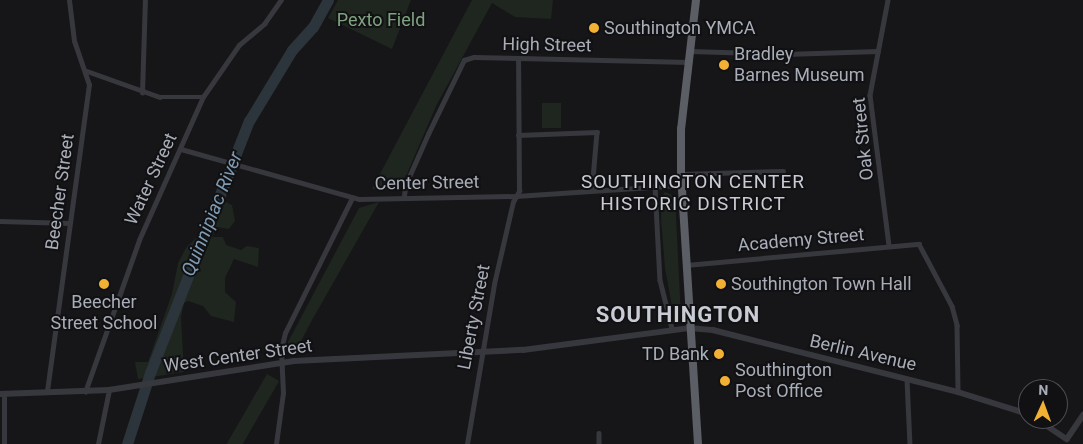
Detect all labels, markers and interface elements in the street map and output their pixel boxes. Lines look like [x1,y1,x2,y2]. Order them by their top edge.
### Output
park label: Pexto Field [337,9,425,31]
place label: Southington YMCA [604,17,755,39]
marker: Southington YMCA [588,22,600,34]
street label: High Street [502,33,592,57]
place label: Bradley Barnes Museum [734,44,865,86]
marker: Bradley Barnes Museum [718,59,730,71]
street label: Oak Street [848,96,878,182]
street label: Water Street [120,130,182,228]
street label: Beecher Street [41,132,79,252]
water label: Quinnipiac River [177,149,247,279]
street label: Center Street [374,171,480,195]
district label: SOUTHINGTON CENTER HISTORIC DISTRICT [579,171,807,215]
street label: Academy Street [737,224,865,256]
street label: Liberty Street [453,263,495,371]
place label: Southington Town Hall [731,273,912,295]
marker: Beecher Street School [98,278,110,290]
marker: Southington Town Hall [715,278,727,290]
place label: Beecher Street School [51,292,157,334]
district label: SOUTHINGTON [594,302,762,328]
street label: Berlin Avenue [808,330,918,376]
street label: West Center Street [162,335,314,377]
place label: TD Bank [642,343,709,365]
marker: TD Bank [713,348,725,360]
place label: Southington Post Office [735,360,832,402]
marker: Southington Post Office [719,375,731,387]
north arrow [1018,379,1068,429]
text: N [1038,382,1049,398]

